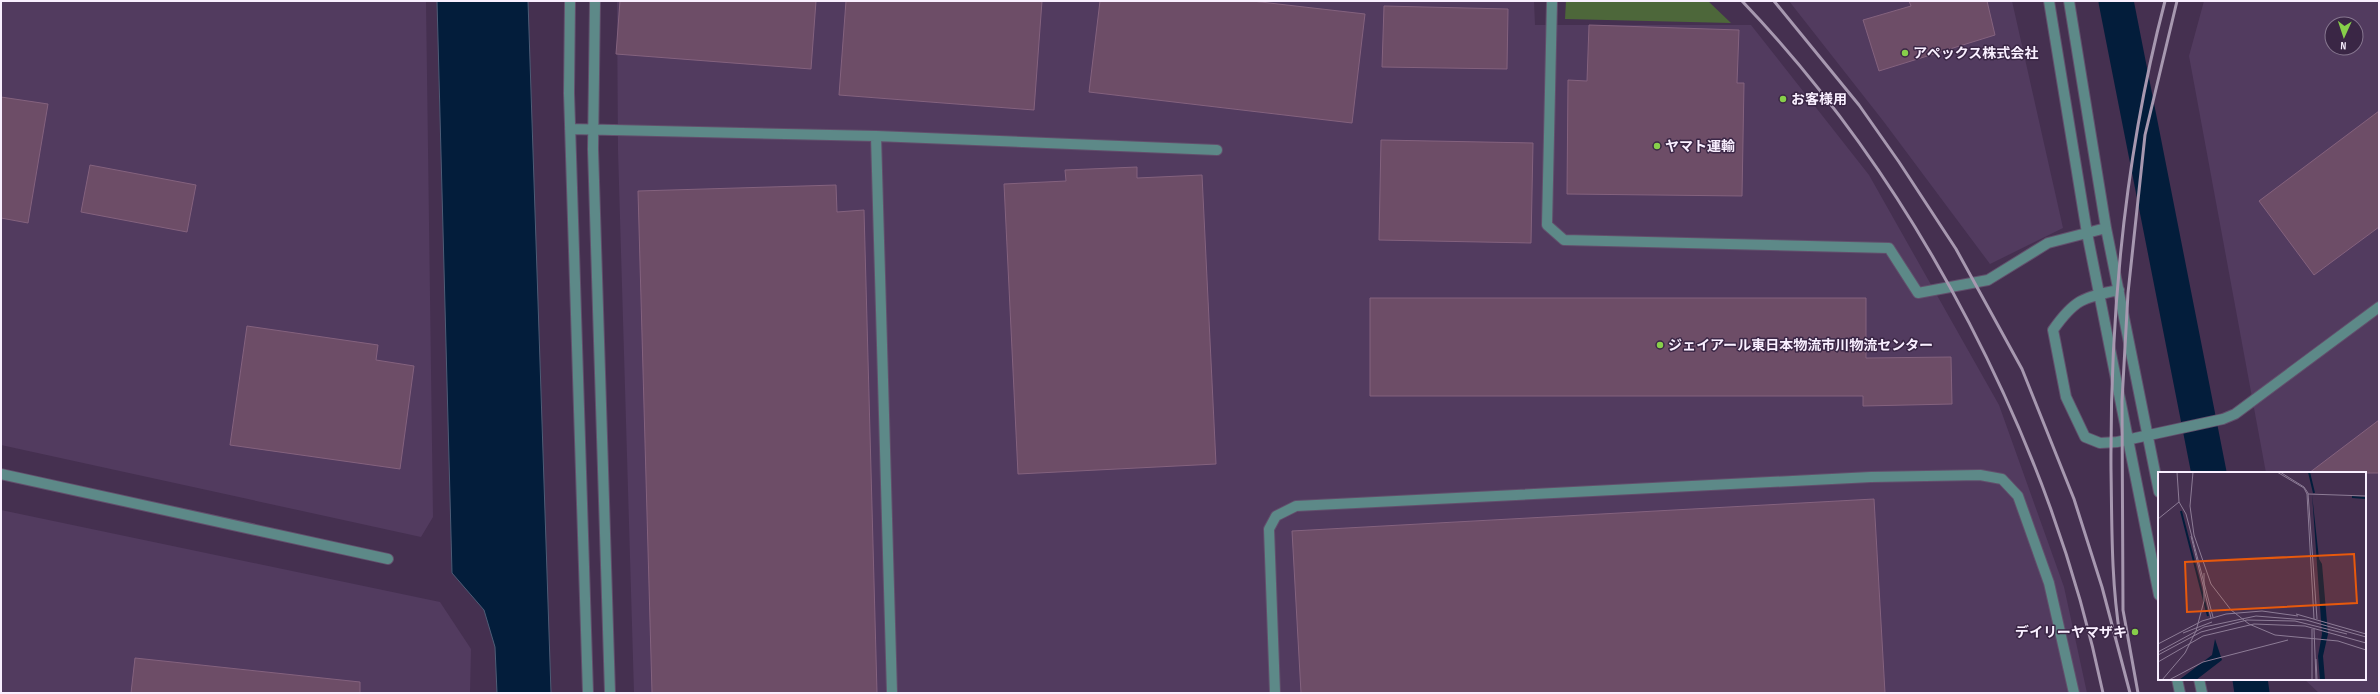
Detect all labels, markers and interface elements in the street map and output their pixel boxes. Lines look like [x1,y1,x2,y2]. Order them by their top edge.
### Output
north arrow [2324,16,2364,56]
text: N [2340,39,2347,52]
place label: アペックス株式会社 [1913,45,2038,62]
marker: アペックス株式会社 [1900,48,1910,58]
place label: お客様用 [1791,91,1847,108]
marker: お客様用 [1778,94,1788,104]
place label: ヤマト運輸 [1665,138,1735,155]
marker: ヤマト運輸 [1652,141,1662,151]
place label: ジェイアール東日本物流市川物流センター [1668,337,1933,354]
marker: ジェイアール東日本物流市川物流センター [1655,340,1665,350]
inset map [2158,472,2366,680]
place label: デイリーヤマザキ [2015,624,2127,641]
marker: デイリーヤマザキ [2130,627,2140,637]

